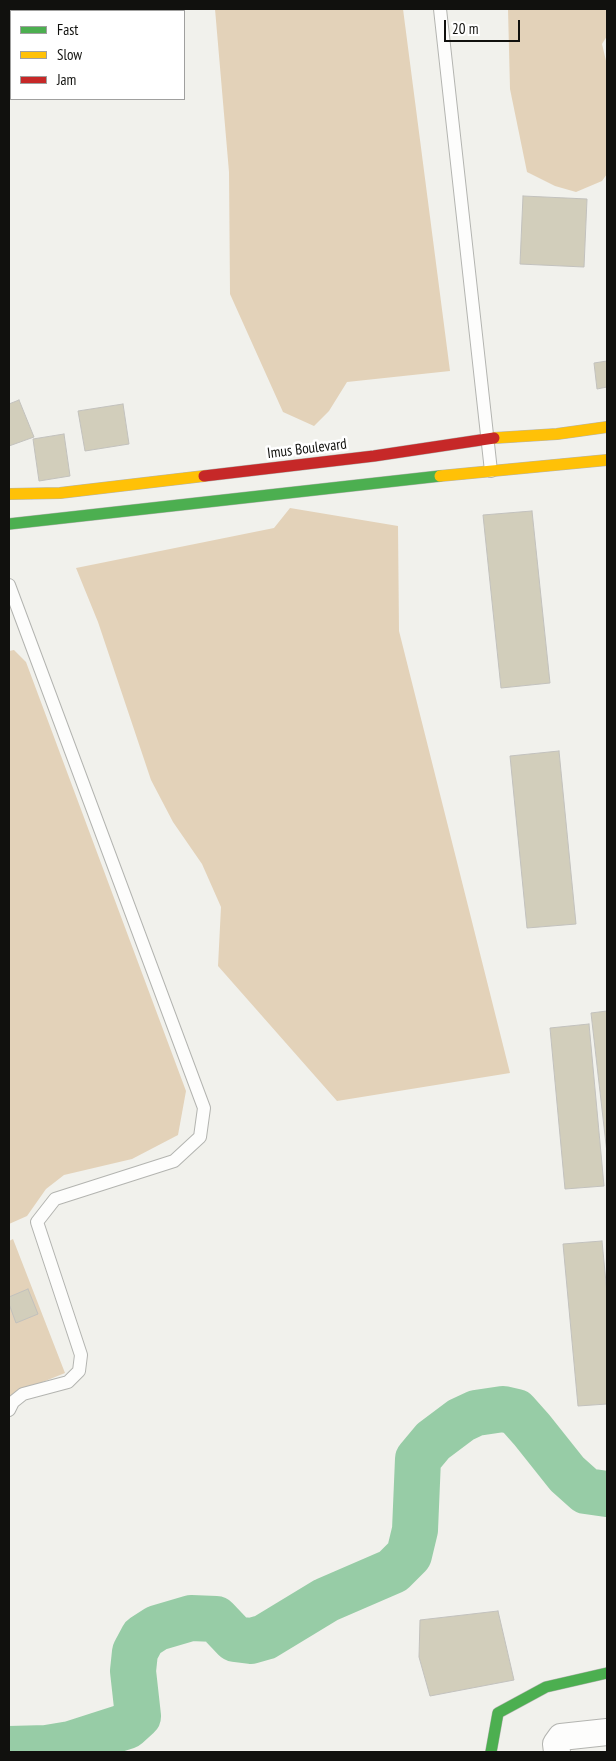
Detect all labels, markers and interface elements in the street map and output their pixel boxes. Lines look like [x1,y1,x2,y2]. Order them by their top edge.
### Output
legend [10,10,185,100]
scale bar [446,10,522,42]
text: 20 m [452,19,478,38]
text: Fast [57,20,78,39]
text: Slow [57,45,82,64]
text: Jam [57,70,76,89]
street label: Imus Boulevard [266,435,348,463]

